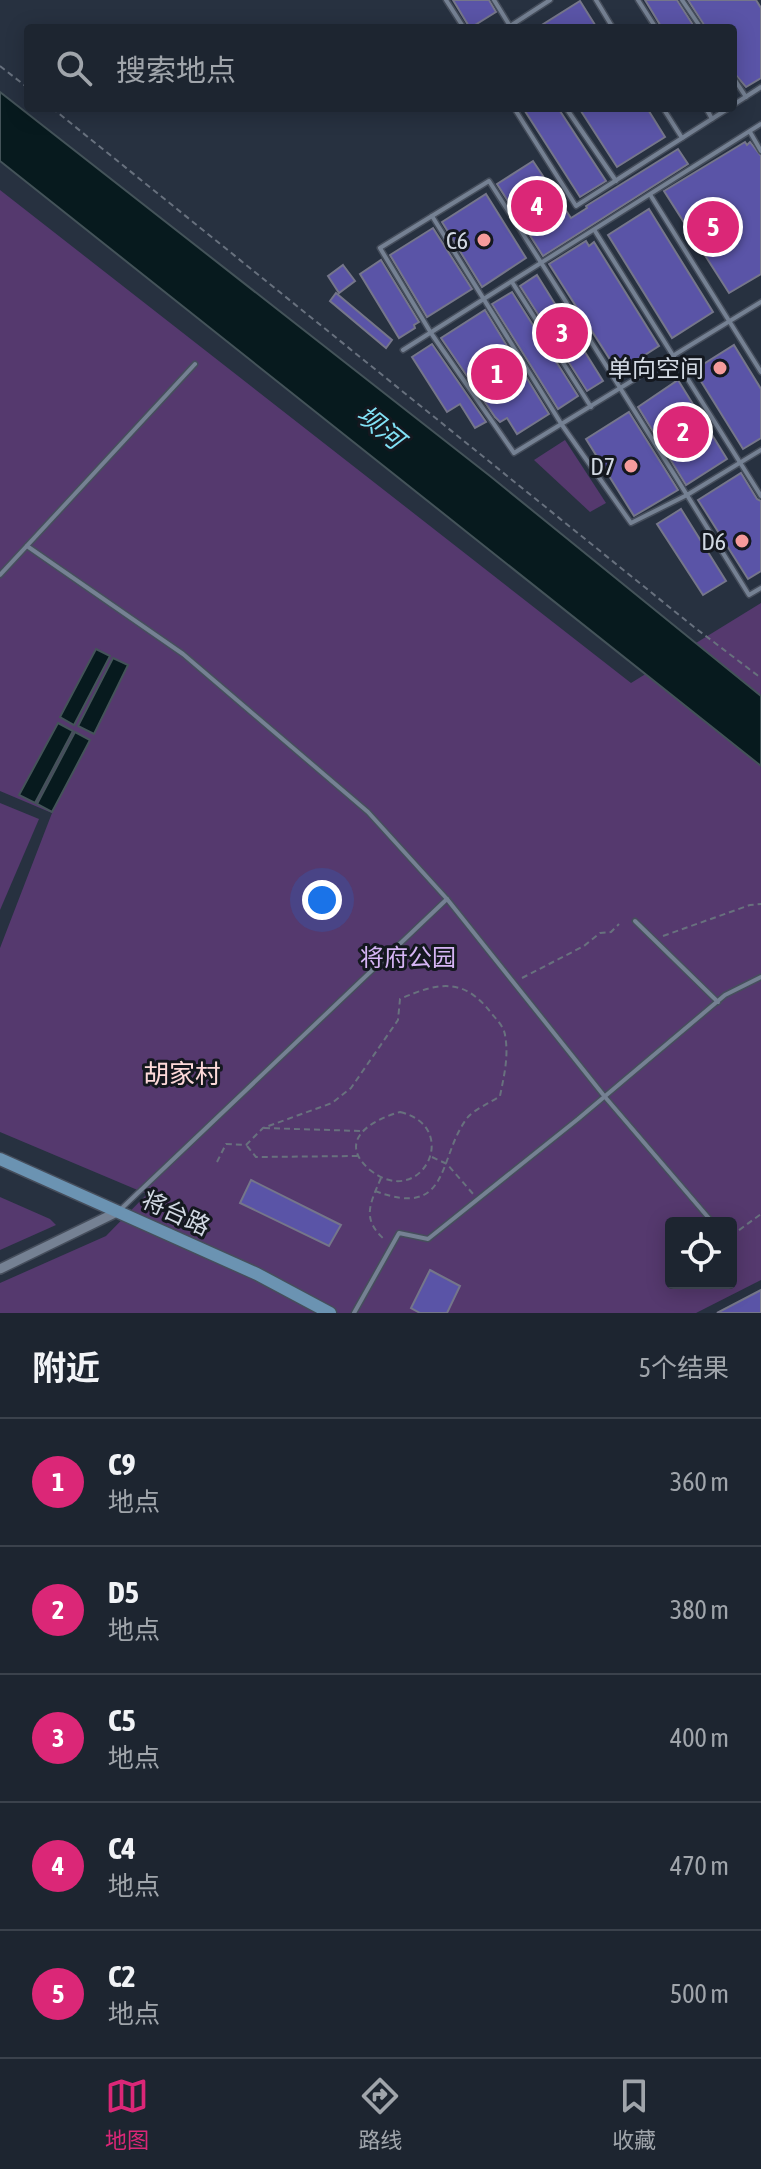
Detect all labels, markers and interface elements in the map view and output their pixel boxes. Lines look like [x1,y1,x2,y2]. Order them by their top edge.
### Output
search box [24,24,737,112]
icon: search [52,46,96,90]
text: 搜索地点 [116,53,236,87]
pin: 4 [511,176,563,236]
pin: 5 [687,197,739,257]
place label: C6 [446,227,468,254]
marker: C6 [475,231,493,249]
pin: 3 [536,303,588,363]
pin: 1 [471,344,523,404]
place label: 单向空间 [608,355,704,382]
marker: 单向空间 [711,359,729,377]
water label: 坝河 [350,399,414,458]
pin: 2 [657,402,709,462]
place label: D7 [590,453,615,480]
marker: D7 [622,457,640,475]
place label: D6 [701,528,726,555]
marker: D6 [733,532,751,550]
your location [302,880,342,920]
park label: 将府公园 [360,944,456,971]
district label: 胡家村 [143,1059,221,1089]
street label: 将台路 [138,1186,214,1240]
map controls [665,1217,737,1289]
button: locate [665,1217,737,1289]
text: 附近 [32,1348,100,1387]
text: 5个结果 [639,1353,729,1383]
text: C9 [108,1447,136,1481]
text: 1 [52,1467,64,1497]
text: 360 m [670,1467,729,1497]
text: 地点 [108,1487,160,1517]
text: D5 [108,1575,139,1609]
text: 2 [52,1595,64,1625]
text: 380 m [670,1595,729,1625]
text: 地点 [108,1615,160,1645]
text: C5 [108,1703,136,1737]
text: 3 [52,1723,64,1753]
text: 400 m [670,1723,729,1753]
text: 地点 [108,1743,160,1773]
text: C4 [108,1831,136,1865]
text: 4 [52,1851,64,1881]
text: 470 m [670,1851,729,1881]
text: 地点 [108,1871,160,1901]
text: C2 [108,1959,136,1993]
text: 5 [52,1979,64,2009]
text: 500 m [670,1979,729,2009]
text: 地点 [108,1999,160,2029]
tab: 地图 [105,2074,149,2154]
tab: 路线 [358,2074,402,2154]
tab: 收藏 [612,2074,656,2154]

